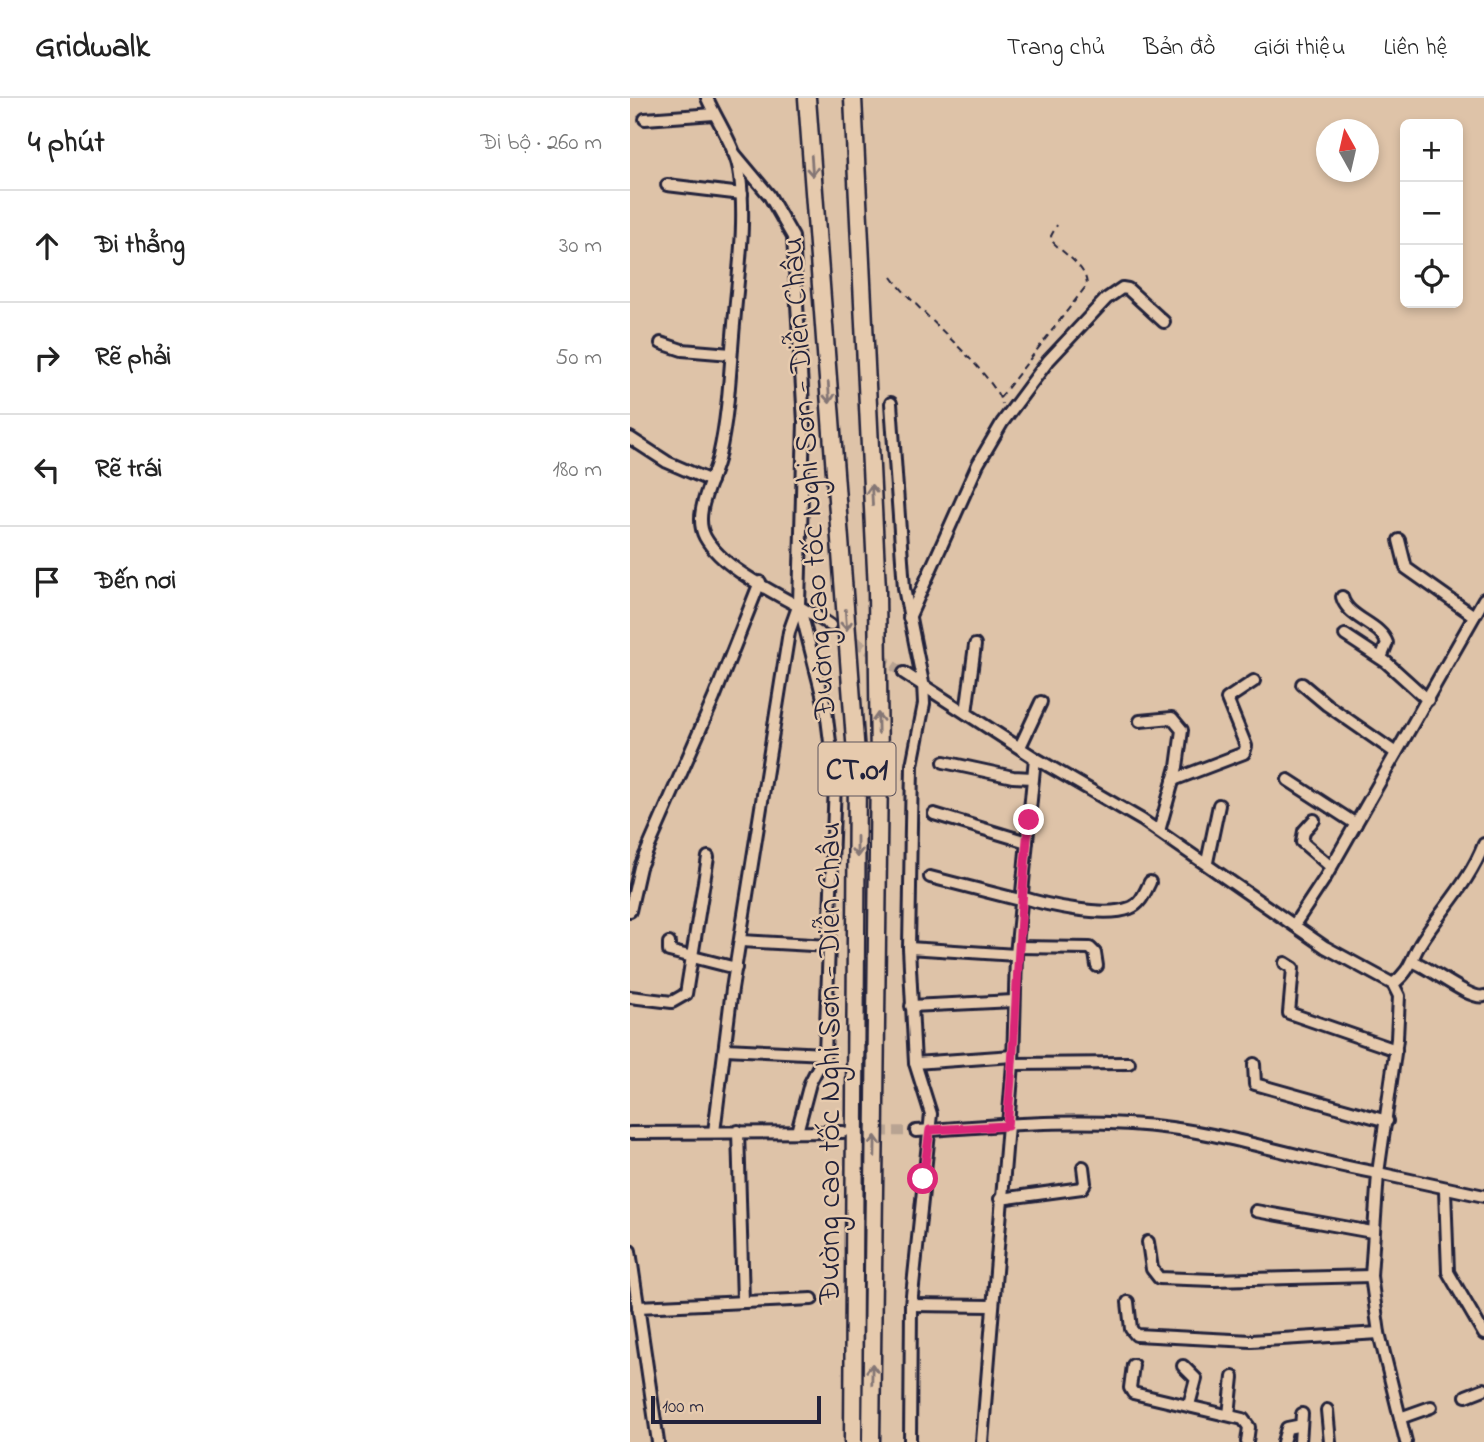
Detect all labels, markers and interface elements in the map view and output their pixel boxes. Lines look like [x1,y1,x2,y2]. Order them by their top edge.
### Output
text: Gridwalk [35,24,150,72]
text: Trang chủ [1007,31,1105,66]
text: Bản đồ [1143,31,1215,66]
text: Giới thiệu [1253,31,1345,66]
text: Liên hệ [1383,31,1449,66]
north arrow [1316,119,1379,182]
map controls [1400,119,1463,308]
button: + [1400,119,1463,182]
text: 4 phút [28,122,105,166]
text: Đi bộ · 260 m [480,127,602,160]
one-way arrow [806,154,819,177]
button: − [1400,182,1463,245]
icon: ahead [28,227,66,265]
text: Đi thẳng [95,227,185,265]
text: 30 m [559,230,602,263]
street label: Đường cao tốc Nghi Sơn - Diễn Châu [770,235,851,721]
button: locate [1400,245,1463,308]
icon: right [28,339,66,377]
text: Rẽ phải [95,339,171,377]
text: 50 m [555,342,602,375]
one-way arrow [823,381,836,404]
icon: left [28,451,66,489]
text: Rẽ trái [95,451,162,489]
text: 180 m [553,454,602,487]
one-way arrow [865,485,878,507]
icon: arrive [28,563,66,601]
text: Đến nơi [95,563,176,601]
one-way arrow [840,608,853,631]
one-way arrow [872,712,885,735]
road number: CT.01 [818,742,896,796]
route end [1013,804,1044,835]
street label: Đường cao tốc Nghi Sơn - Diễn Châu [808,822,855,1305]
one-way arrow [850,835,864,858]
one-way arrow [868,1135,881,1158]
route start [907,1163,938,1194]
one-way arrow [865,1363,879,1386]
scale bar [651,1393,821,1425]
text: 100 m [662,1394,704,1421]

